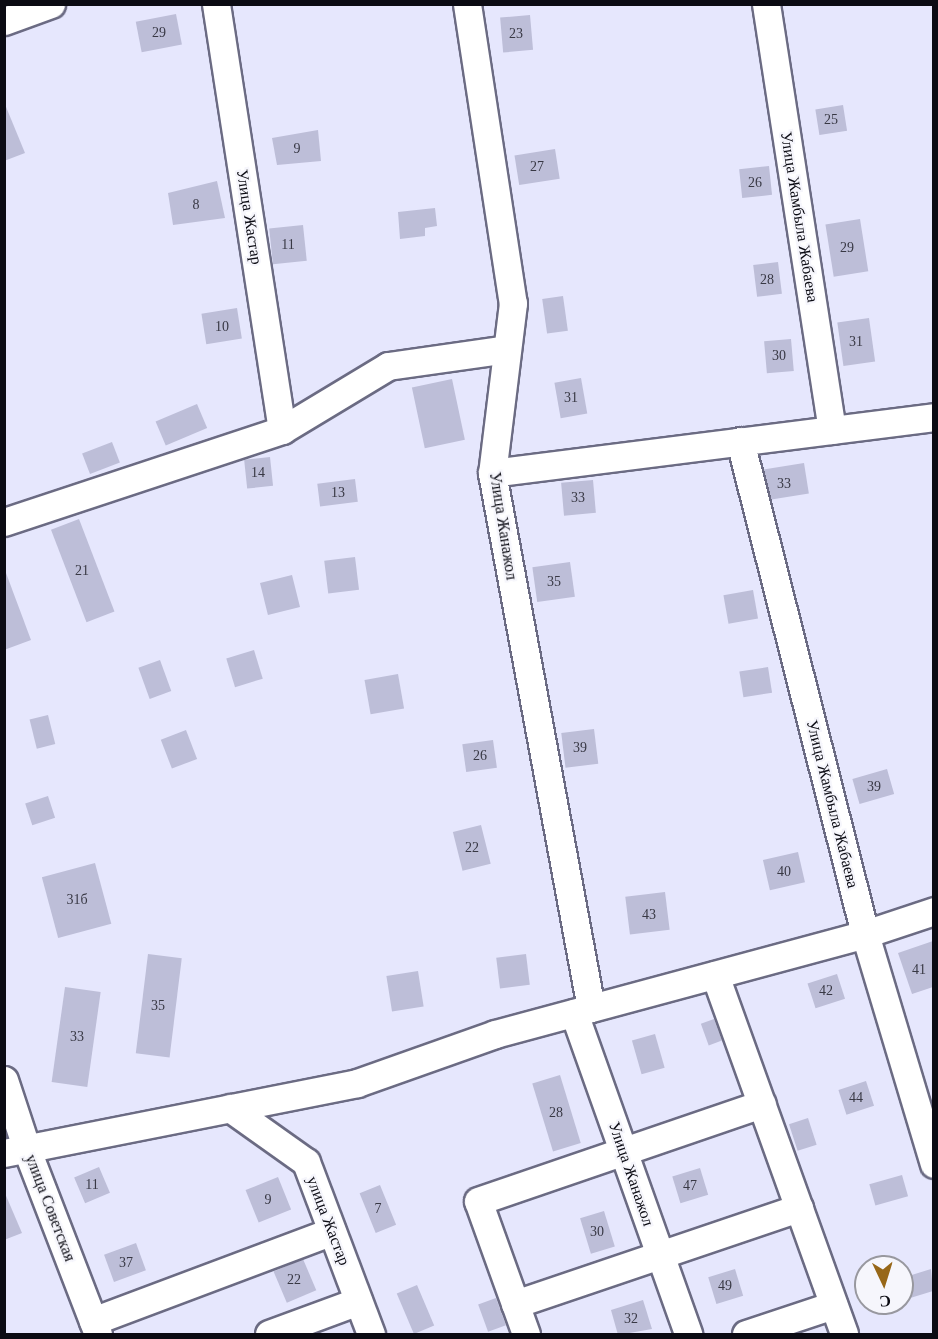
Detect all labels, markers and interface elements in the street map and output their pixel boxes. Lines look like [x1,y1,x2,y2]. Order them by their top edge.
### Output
house number: 29 [152,25,166,41]
house number: 23 [509,26,523,42]
house number: 25 [824,112,838,128]
street label: Улица Жамбыла Жабаева [776,130,822,304]
house number: 9 [294,141,300,157]
house number: 27 [530,159,544,175]
street label: Улица Жастар [232,168,266,266]
house number: 26 [748,175,762,191]
house number: 8 [192,197,200,213]
house number: 11 [281,237,295,253]
house number: 29 [840,240,854,256]
house number: 28 [760,272,774,288]
house number: 10 [215,319,229,335]
house number: 31 [849,334,863,350]
house number: 30 [772,348,786,364]
house number: 31 [564,390,578,406]
house number: 14 [251,465,265,481]
street label: Улица Жанажол [485,471,521,581]
house number: 33 [777,476,791,492]
house number: 13 [331,485,345,501]
house number: 33 [571,490,585,506]
house number: 21 [75,563,89,579]
house number: 35 [547,574,561,590]
street label: Улица Жамбыла Жабаева [802,718,862,890]
house number: 39 [573,740,587,756]
house number: 26 [473,748,487,764]
house number: 39 [867,779,881,795]
house number: 22 [465,840,479,856]
house number: 40 [777,864,791,880]
house number: 31б [66,892,88,908]
house number: 43 [642,907,656,923]
house number: 41 [912,962,926,978]
house number: 42 [819,983,833,999]
house number: 35 [151,998,165,1014]
house number: 33 [70,1029,84,1045]
house number: 44 [849,1090,863,1106]
house number: 28 [549,1105,563,1121]
street label: Улица Жанажол [604,1119,658,1229]
street label: улица Советская [21,1152,79,1264]
street label: улица Жастар [302,1174,354,1268]
house number: 11 [85,1177,99,1193]
house number: 47 [683,1178,697,1194]
house number: 9 [264,1192,272,1208]
house number: 7 [374,1201,382,1217]
house number: 30 [590,1224,604,1240]
house number: 37 [119,1255,133,1271]
north arrow [854,1255,914,1315]
house number: 22 [287,1272,301,1288]
house number: 49 [718,1278,732,1294]
text: С [879,1293,892,1310]
house number: 32 [624,1311,638,1327]

